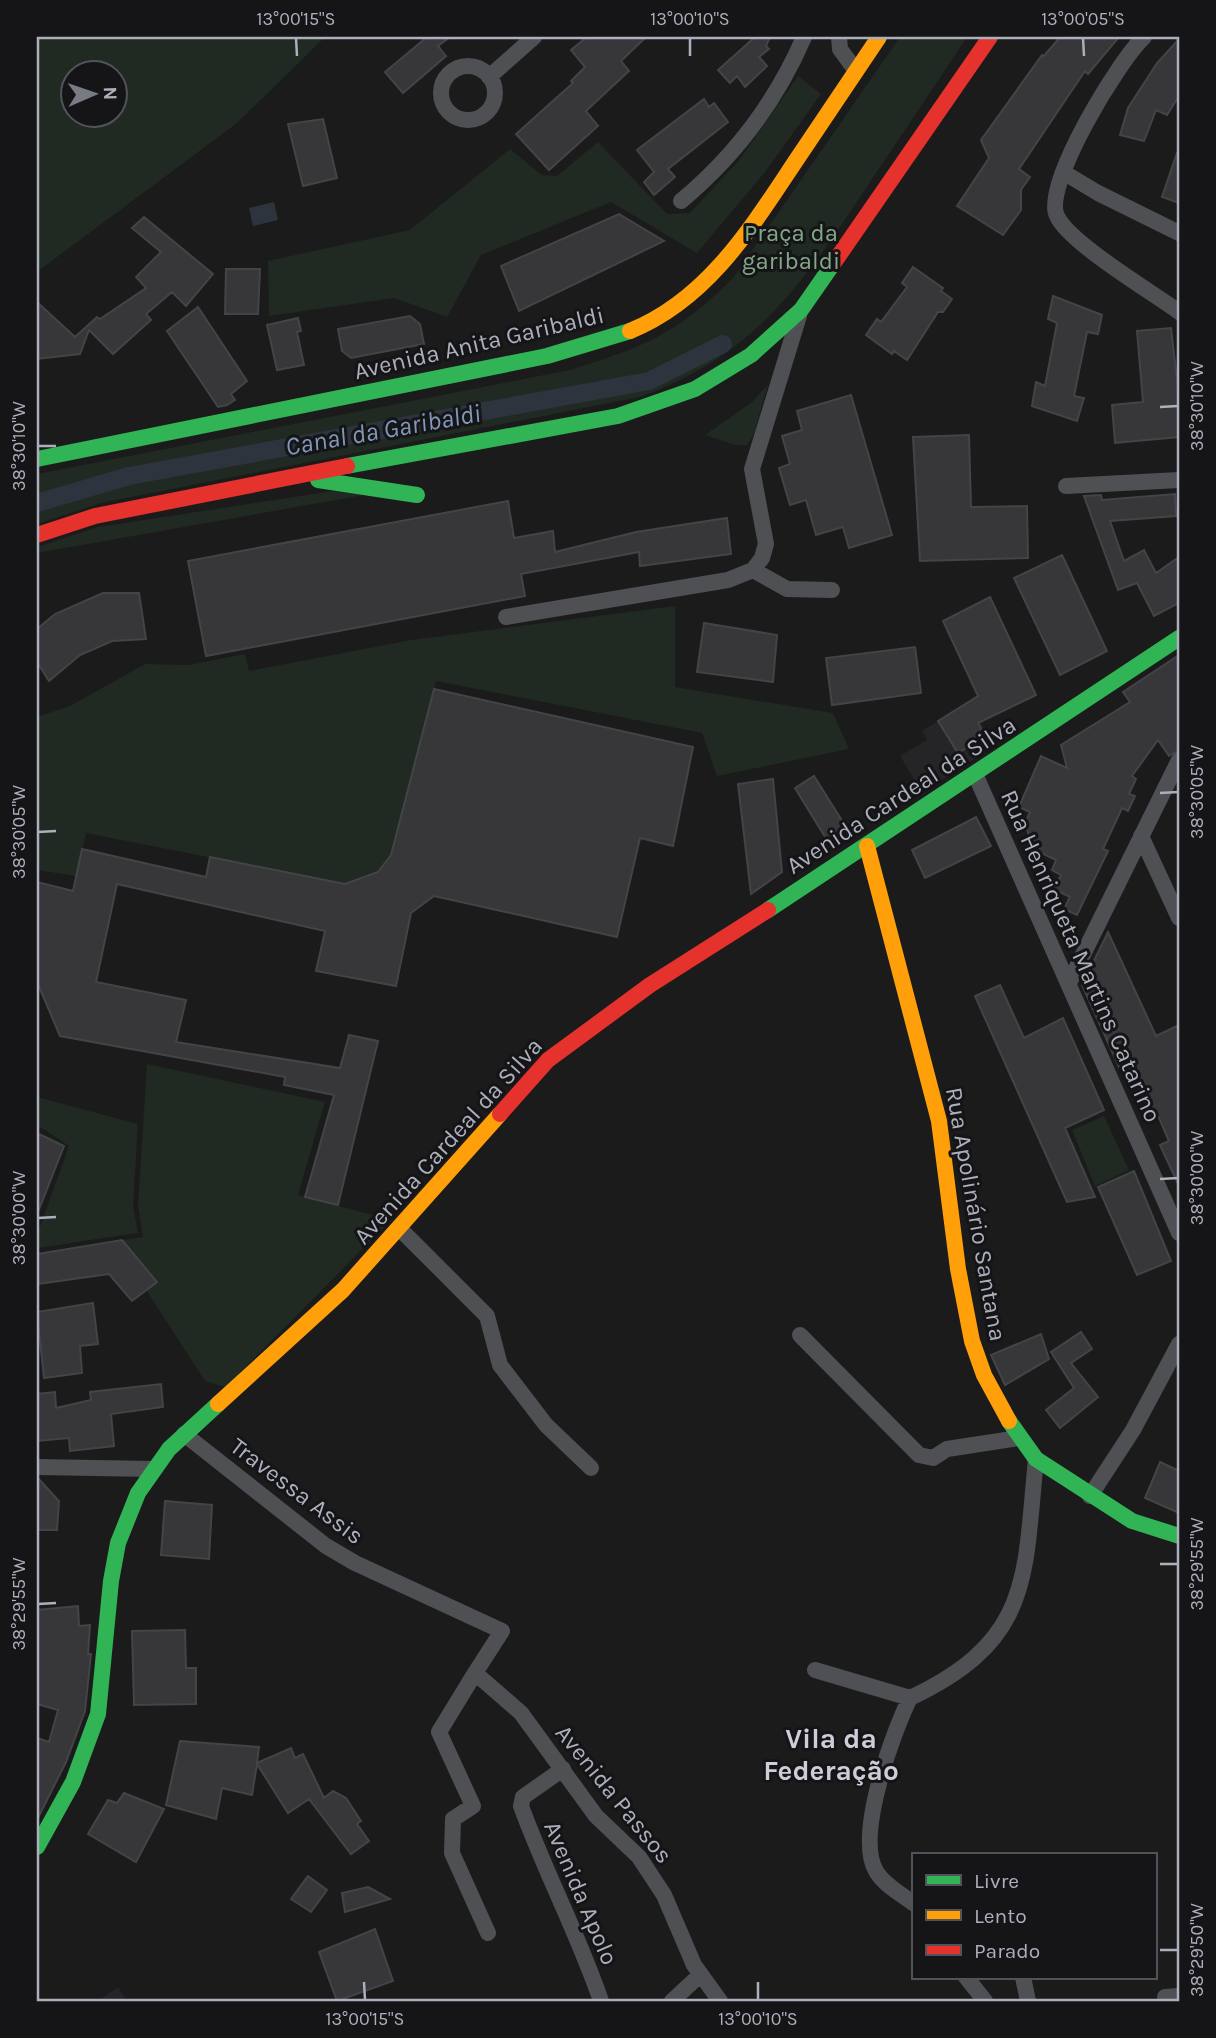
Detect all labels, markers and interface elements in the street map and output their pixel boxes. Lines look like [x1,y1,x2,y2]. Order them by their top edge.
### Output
text: 13°00'15"S [257,8,336,30]
text: 13°00'10"S [650,8,730,30]
text: 13°00'05"S [1041,8,1125,30]
north arrow [60,60,130,130]
text: N [99,86,121,101]
park label: Praça da garibaldi [742,219,840,275]
street label: Avenida Anita Garibaldi [351,301,607,385]
text: 38°30'10"W [1186,361,1208,451]
water label: Canal da Garibaldi [283,398,483,462]
text: 38°30'10"W [8,401,30,491]
street label: Avenida Cardeal da Silva [781,710,1021,880]
text: 38°30'05"W [1186,745,1208,839]
text: 38°30'05"W [8,785,30,879]
street label: Rua Henriqueta Martins Catarino [995,786,1167,1126]
street label: Avenida Cardeal da Silva [348,1032,548,1250]
street label: Rua Apolinário Santana [940,1085,1012,1343]
text: 38°30'00"W [1186,1131,1208,1225]
text: 38°30'00"W [8,1171,30,1265]
street label: Travessa Assis [225,1432,369,1550]
text: 38°29'55"W [1186,1517,1208,1611]
text: 38°29'55"W [8,1557,30,1651]
street label: Avenida Passos [550,1719,678,1869]
district label: Vila da Federação [763,1722,899,1787]
street label: Avenida Apolo [538,1817,624,1969]
legend [912,1853,1156,1979]
text: Livre [974,1869,1019,1893]
text: 38°29'50"W [1186,1903,1208,1997]
text: Lento [974,1904,1027,1928]
text: Parado [974,1939,1040,1963]
text: 13°00'15"S [326,2008,405,2030]
text: 13°00'10"S [718,2008,798,2030]

